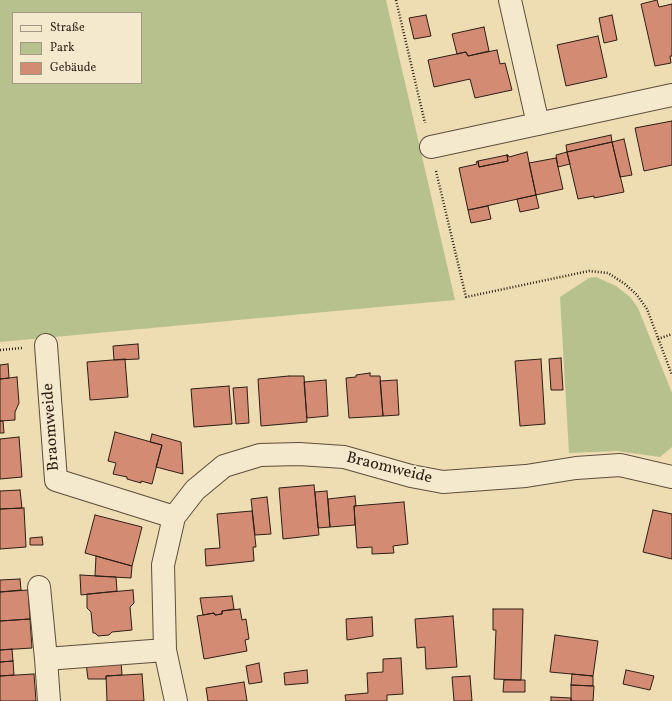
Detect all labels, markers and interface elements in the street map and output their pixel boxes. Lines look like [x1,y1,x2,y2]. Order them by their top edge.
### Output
legend [12,12,142,84]
text: Straße [50,20,85,36]
text: Park [50,40,75,56]
text: Gebäude [50,60,96,76]
street label: Braomweide [39,382,65,472]
street label: Braomweide [344,449,434,489]

